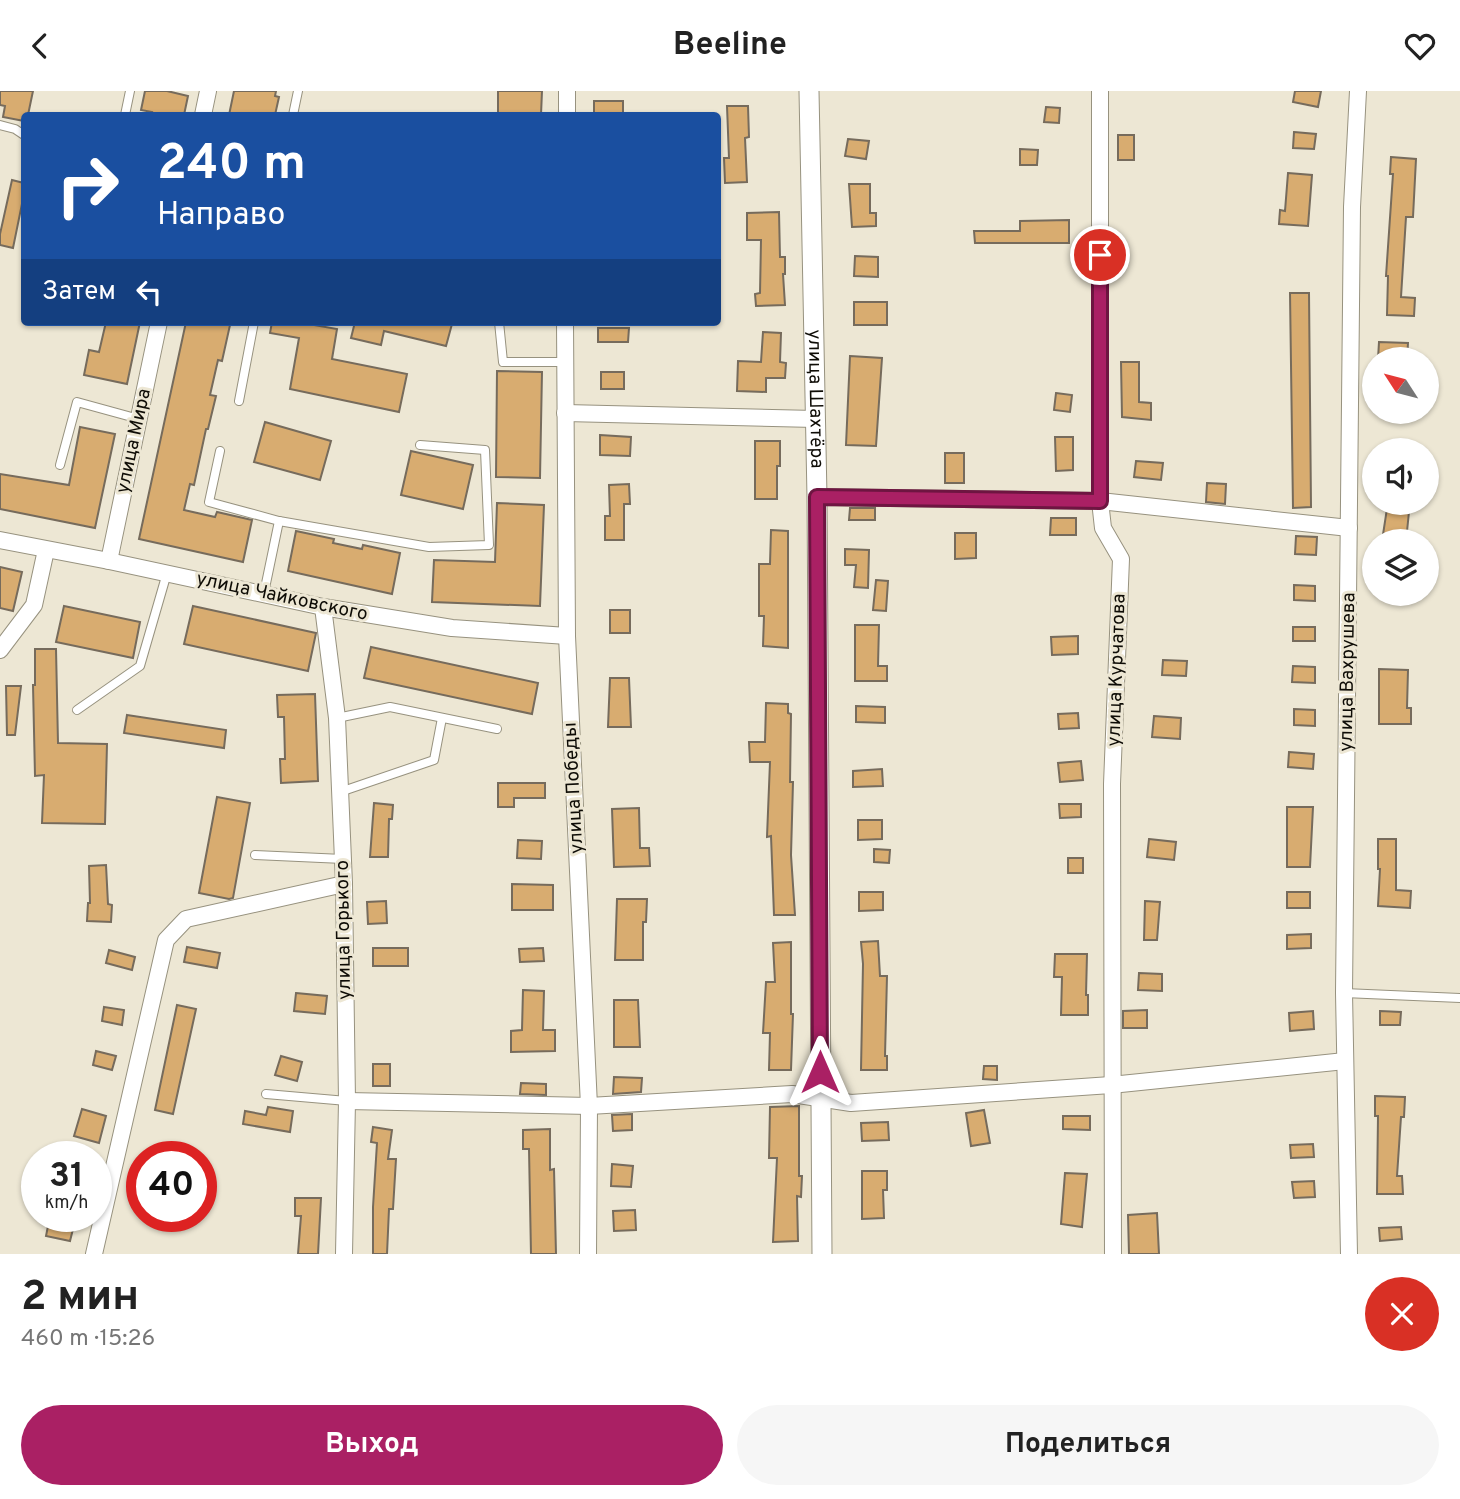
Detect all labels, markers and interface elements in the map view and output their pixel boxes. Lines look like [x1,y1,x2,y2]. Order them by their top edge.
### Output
text: Beeline [673,26,787,66]
icon: back [21,27,59,65]
icon: heart [1401,27,1439,65]
text: 240 m [157,135,306,197]
icon: right [42,140,133,231]
text: Направо [157,196,285,236]
pin [1070,225,1130,285]
icon: arrive [1081,236,1119,274]
icon: left [130,273,168,311]
text: Затем [42,276,116,309]
street label: улица Шахтёра [802,329,828,469]
north arrow [1362,347,1438,423]
map controls [1362,347,1439,606]
street label: улица Мира [111,386,157,496]
button: sound [1362,438,1439,515]
button: layers [1362,529,1439,606]
street label: улица Чайковского [194,567,370,627]
street label: улица Вахрушева [1335,592,1361,752]
street label: улица Курчатова [1102,593,1132,747]
street label: улица Победы [559,722,589,854]
street label: улица Горького [331,860,357,1000]
position arrow [783,1035,857,1109]
speed limit sign: 40 [126,1141,217,1232]
text: 31 [49,1155,84,1199]
text: km/h [45,1192,88,1215]
text: 2 мин [21,1272,139,1325]
button: close [1365,1277,1439,1351]
text: 460 m · 15:26 [21,1325,155,1354]
button: Выход [21,1405,723,1485]
button: Поделиться [737,1405,1439,1485]

